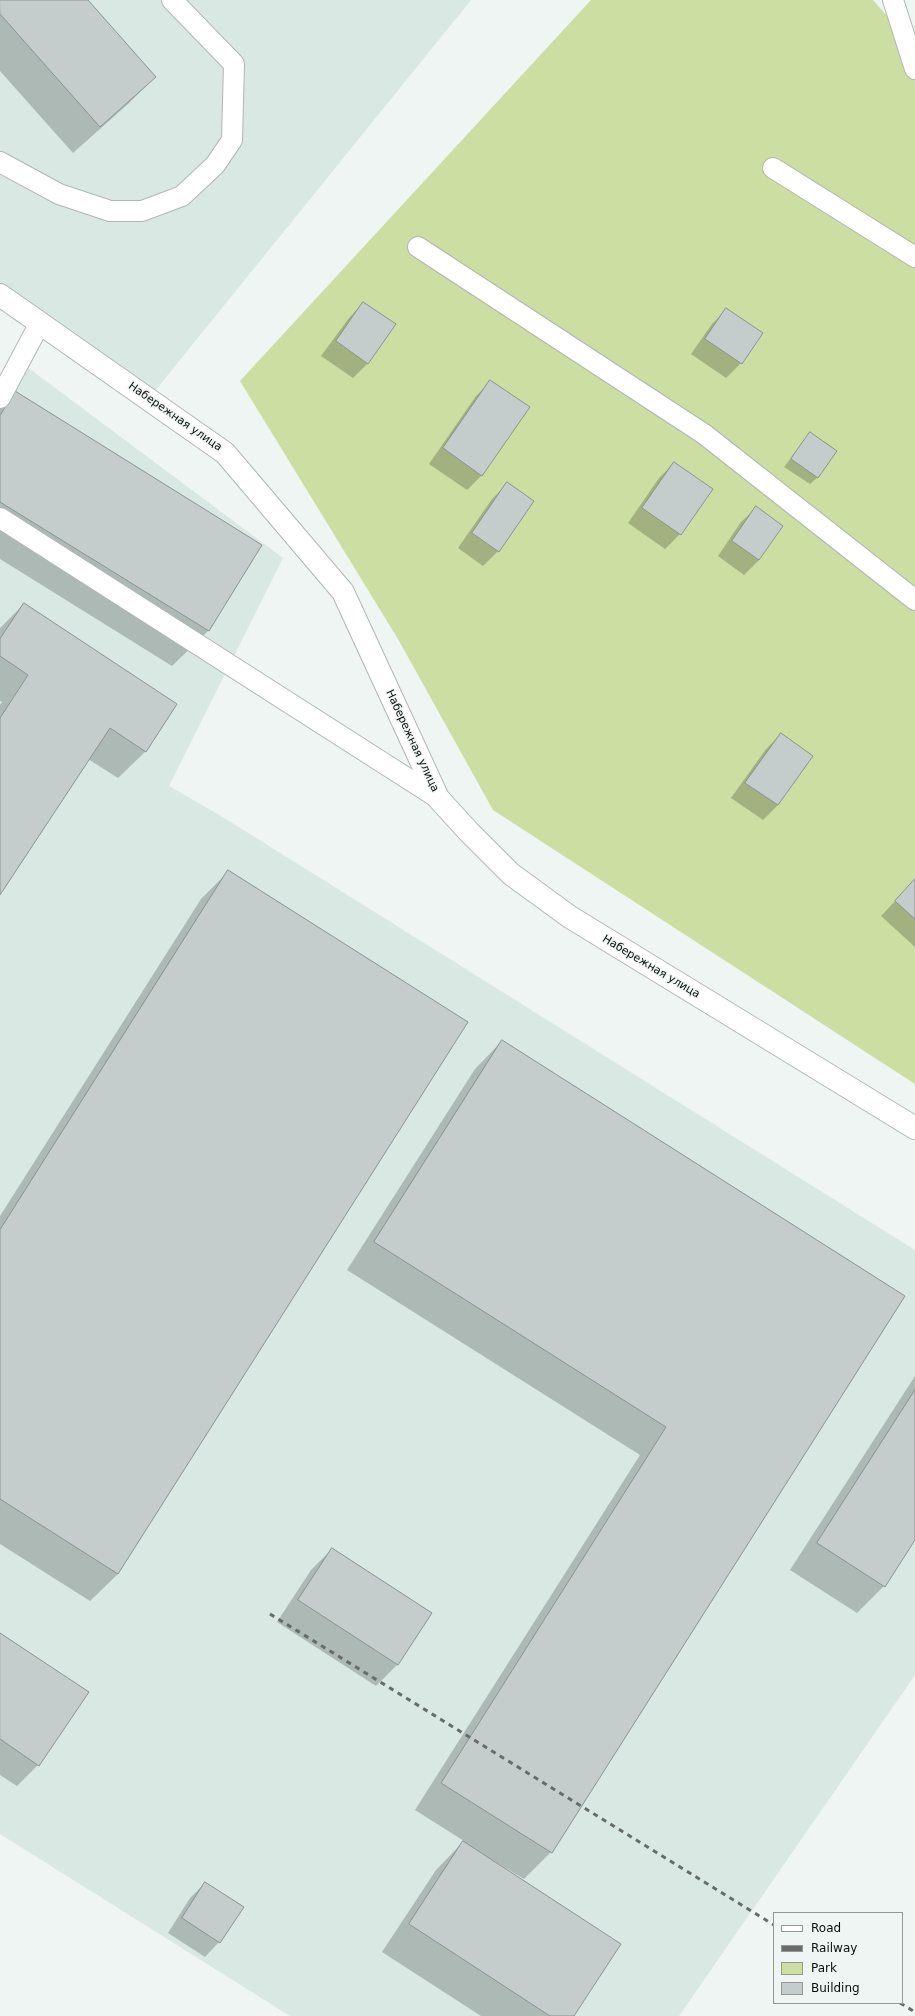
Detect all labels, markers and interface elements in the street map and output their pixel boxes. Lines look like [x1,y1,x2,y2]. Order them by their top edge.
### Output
street label: Набережная улица [126,380,224,454]
street label: Набережная улица [383,688,441,794]
street label: Набережная улица [600,933,702,1001]
legend [773,1912,903,2004]
text: Road [811,1921,841,1935]
text: Railway [811,1941,857,1955]
text: Park [811,1961,837,1975]
text: Building [811,1981,860,1995]

